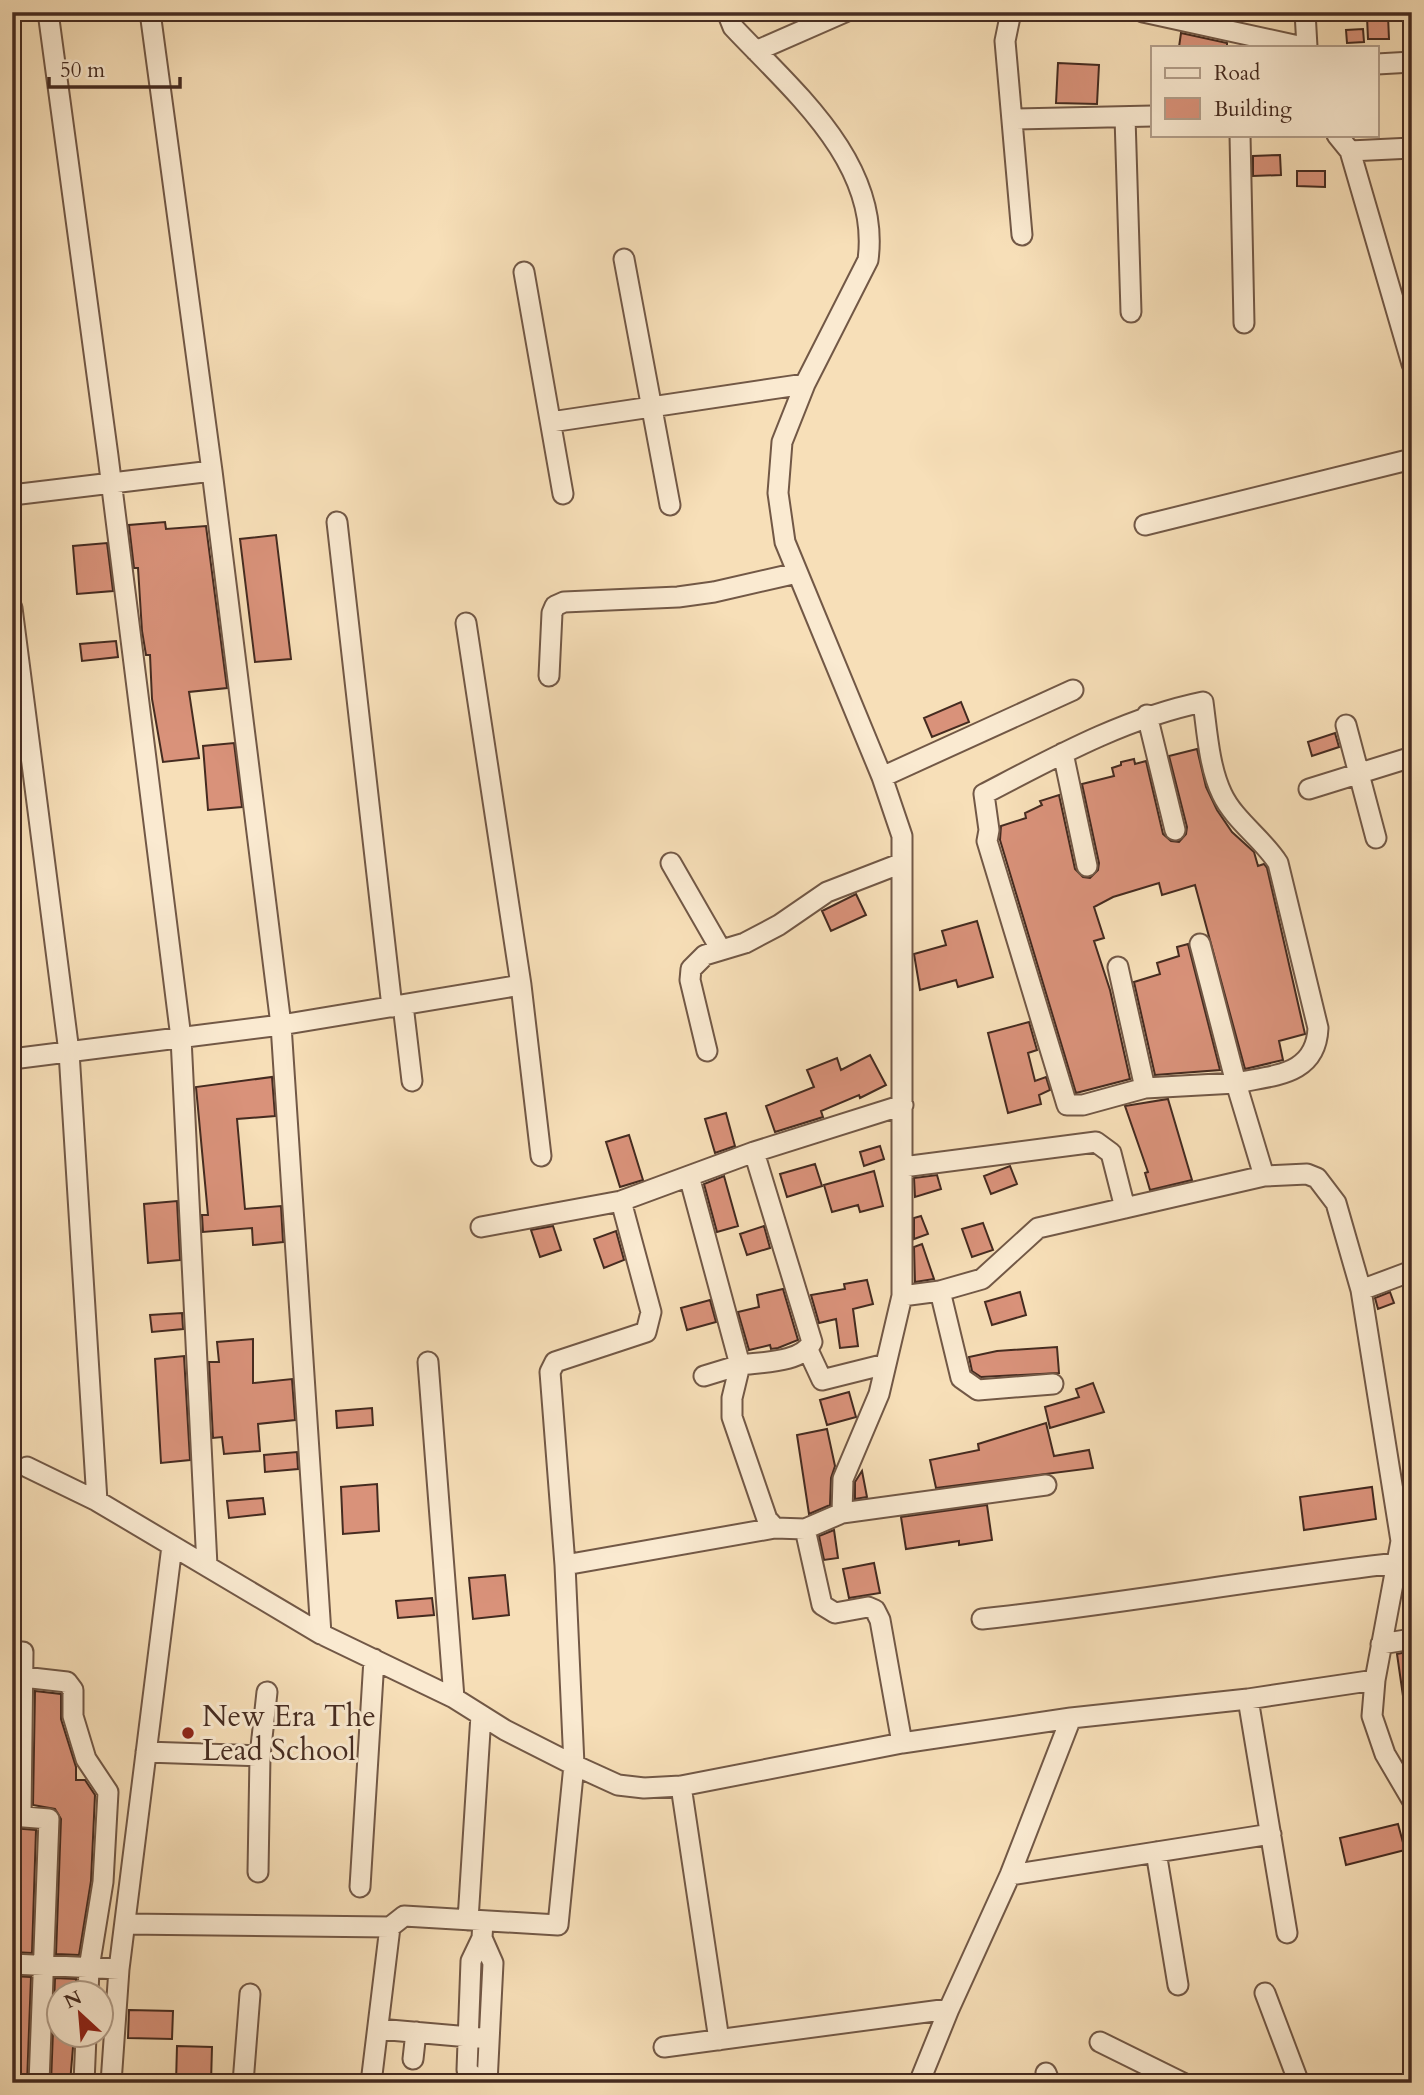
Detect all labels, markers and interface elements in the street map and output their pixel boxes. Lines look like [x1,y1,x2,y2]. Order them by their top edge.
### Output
scale bar [49,46,180,90]
legend [1151,46,1378,136]
text: 50 m [60,56,105,85]
text: Road [1214,59,1260,88]
text: Building [1214,95,1292,124]
place label: New Era The Lead School [202,1696,376,1771]
marker: New Era The Lead School [180,1725,196,1741]
north arrow [46,1980,116,2050]
text: N [60,1984,87,2015]

